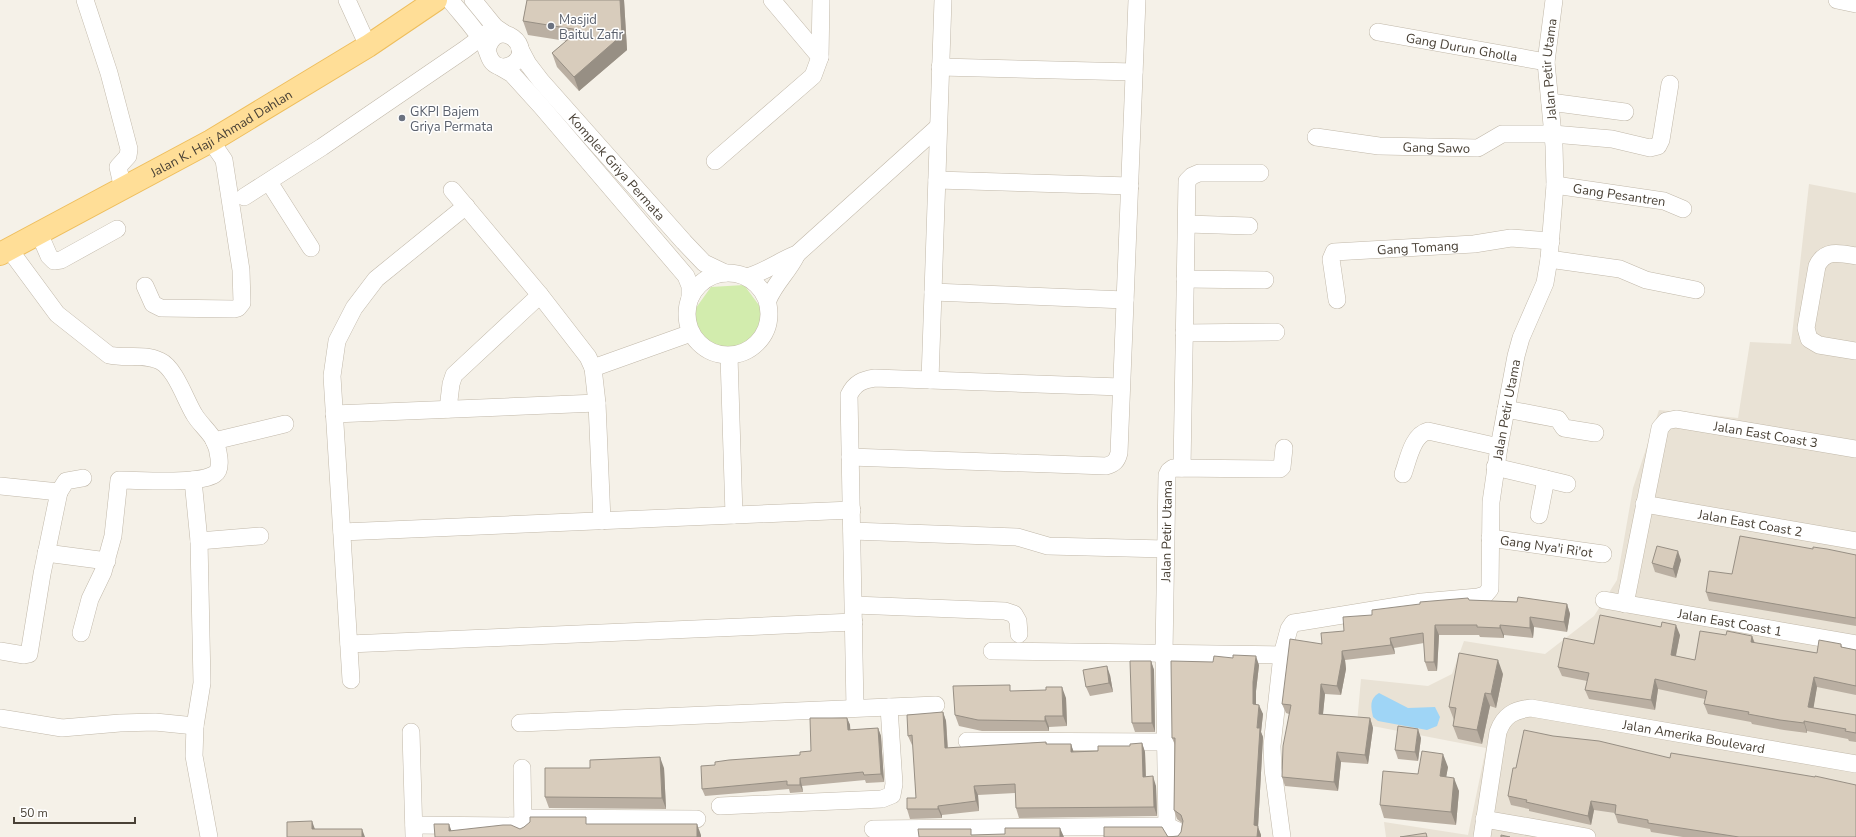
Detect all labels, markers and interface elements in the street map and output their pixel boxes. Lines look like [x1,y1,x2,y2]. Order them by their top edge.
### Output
place label: Masjid Baitul Zafir [559,11,623,44]
street label: Jalan Petir Utama [1538,17,1562,122]
marker: Masjid Baitul Zafir [546,21,556,31]
street label: Gang Durun Gholla [1404,29,1519,67]
street label: Jalan K. Haji Ahmad Dahlan [146,86,296,182]
place label: GKPI Bajem Griya Permata [410,103,493,136]
street label: Komplek Griya Permata [564,110,669,225]
marker: GKPI Bajem Griya Permata [397,113,407,123]
street label: Gang Sawo [1402,138,1470,158]
street label: Gang Pesantren [1572,180,1667,211]
street label: Gang Tomang [1377,237,1459,260]
street label: Jalan Petir Utama [1489,358,1525,462]
street label: Jalan East Coast 3 [1711,417,1819,453]
street label: Jalan Petir Utama [1157,480,1177,583]
street label: Jalan East Coast 2 [1696,505,1804,541]
street label: Gang Nya'i Ri'ot [1499,532,1594,562]
street label: Jalan East Coast 1 [1675,605,1783,641]
street label: Jalan Amerika Boulevard [1620,716,1766,758]
scale bar [14,799,135,825]
text: 50 m [20,805,48,821]

